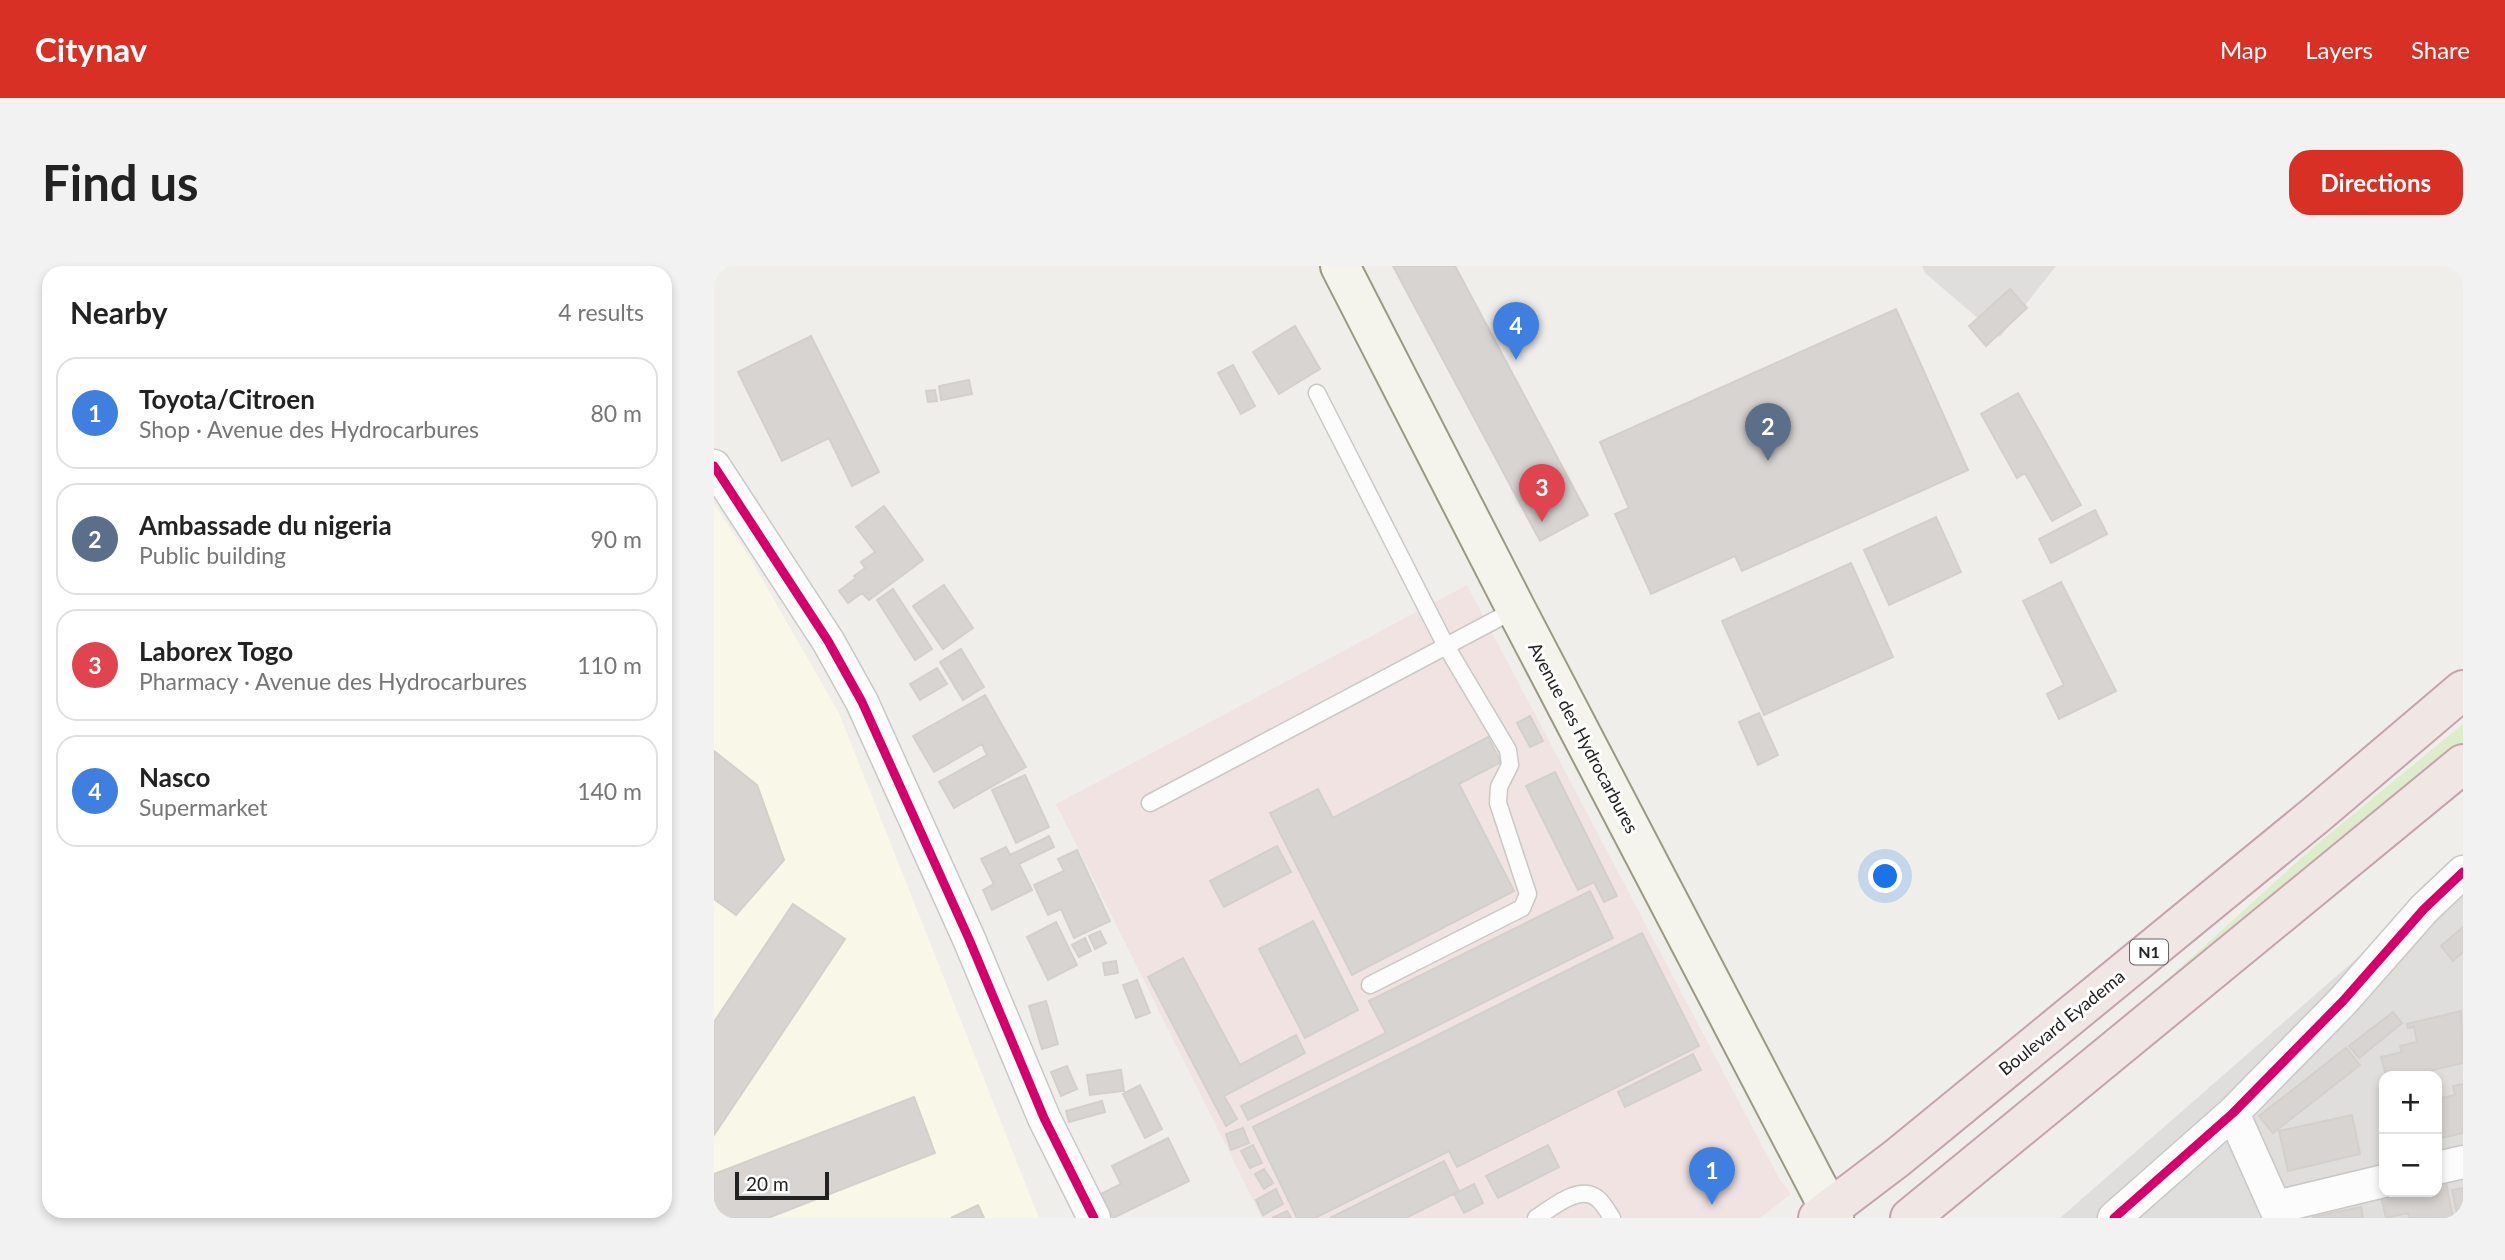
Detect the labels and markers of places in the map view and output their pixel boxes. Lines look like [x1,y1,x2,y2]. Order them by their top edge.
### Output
pin: 4 [1493,302,1539,360]
pin: 2 [1745,403,1791,461]
pin: 3 [1519,464,1565,522]
pin: 1 [1689,1147,1735,1205]

